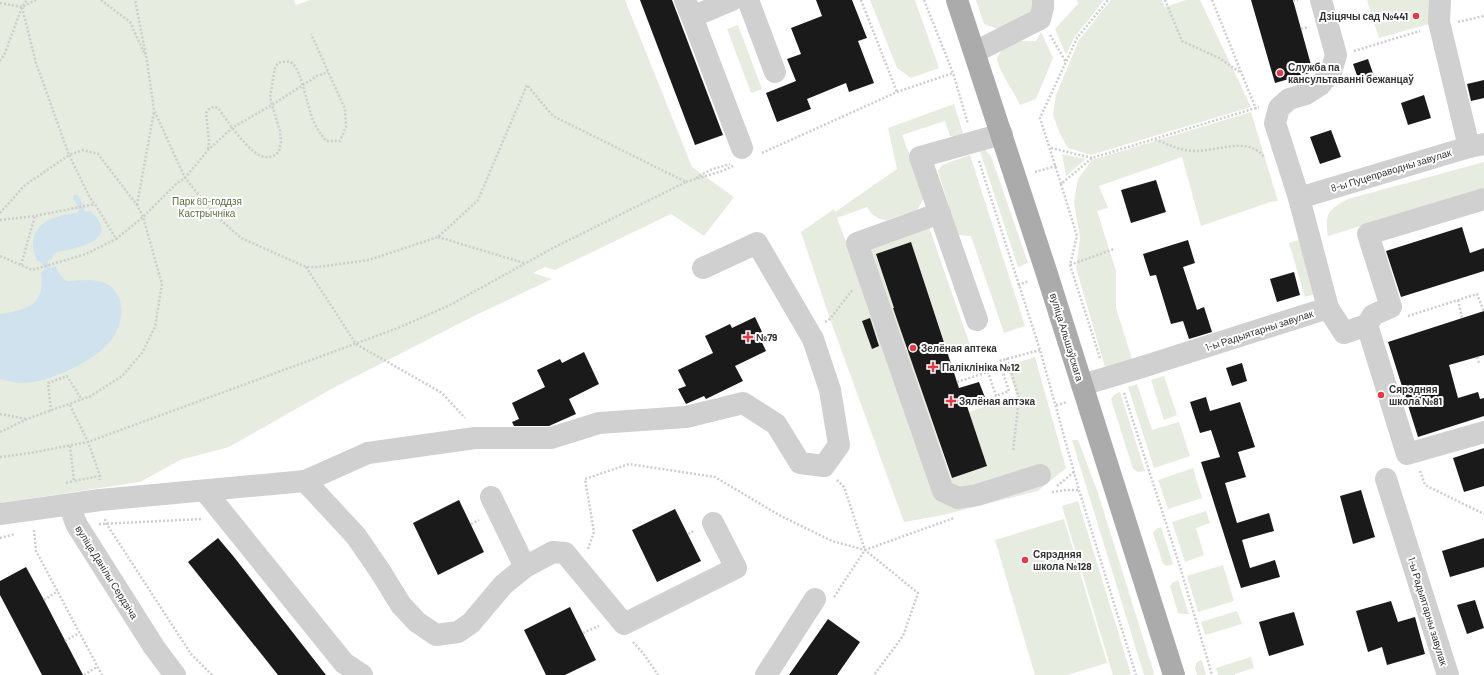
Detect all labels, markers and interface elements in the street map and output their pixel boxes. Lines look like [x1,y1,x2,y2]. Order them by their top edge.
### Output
place label: Дзіцячы сад №441 [1319,10,1408,22]
marker: Дзіцячы сад №441 [1411,11,1421,21]
place label: Служба па кансультаванні бежанцаў [1288,61,1414,85]
marker: Служба па кансультаванні бежанцаў [1275,68,1285,78]
street label: 8-ы Пуцеправодны завулак [1329,146,1453,194]
park label: Парк 60-годдзя Кастрычніка [172,195,242,219]
street label: вуліца Альшэўскага [1048,292,1086,383]
street label: 1-ы Радыятарны завулак [1203,307,1315,353]
place label: №79 [756,331,777,343]
marker: №79 [743,332,753,342]
place label: Зелёная аптека [921,342,997,354]
marker: Зелёная аптека [908,343,918,353]
marker: Паліклініка №12 [927,361,939,373]
place label: Паліклініка №12 [942,361,1020,373]
place label: Сярэдняя школа №81 [1389,383,1442,407]
marker: Сярэдняя школа №81 [1376,390,1386,400]
place label: Зялёная аптэка [959,395,1035,407]
marker: Зялёная аптэка [946,396,956,406]
street label: вуліца Данілы Сердзіча [73,523,141,621]
place label: Сярэдняя школа №128 [1033,548,1092,572]
marker: Сярэдняя школа №128 [1020,555,1030,565]
street label: 1-ы Радыятарны завулак [1406,555,1450,667]

